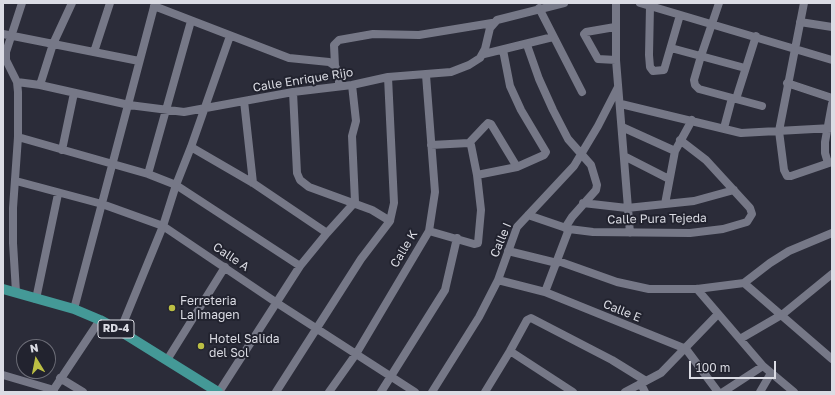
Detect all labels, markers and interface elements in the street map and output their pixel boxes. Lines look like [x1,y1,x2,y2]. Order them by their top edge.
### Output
street label: Calle Enrique Rijo [252,65,354,95]
street label: Calle Pura Tejeda [607,211,707,227]
street label: Calle I [487,221,515,259]
street label: Calle K [387,228,421,270]
street label: Calle A [210,240,252,274]
place label: Ferreteria La Imagen [180,294,240,322]
street label: Calle E [601,297,643,325]
marker: Ferreteria La Imagen [167,303,177,313]
road number: RD-4 [98,320,134,338]
place label: Hotel Salida del Sol [209,332,280,360]
north arrow [16,339,56,379]
text: N [29,341,39,355]
marker: Hotel Salida del Sol [196,341,206,351]
scale bar [691,353,778,379]
text: 100 m [696,360,730,375]

